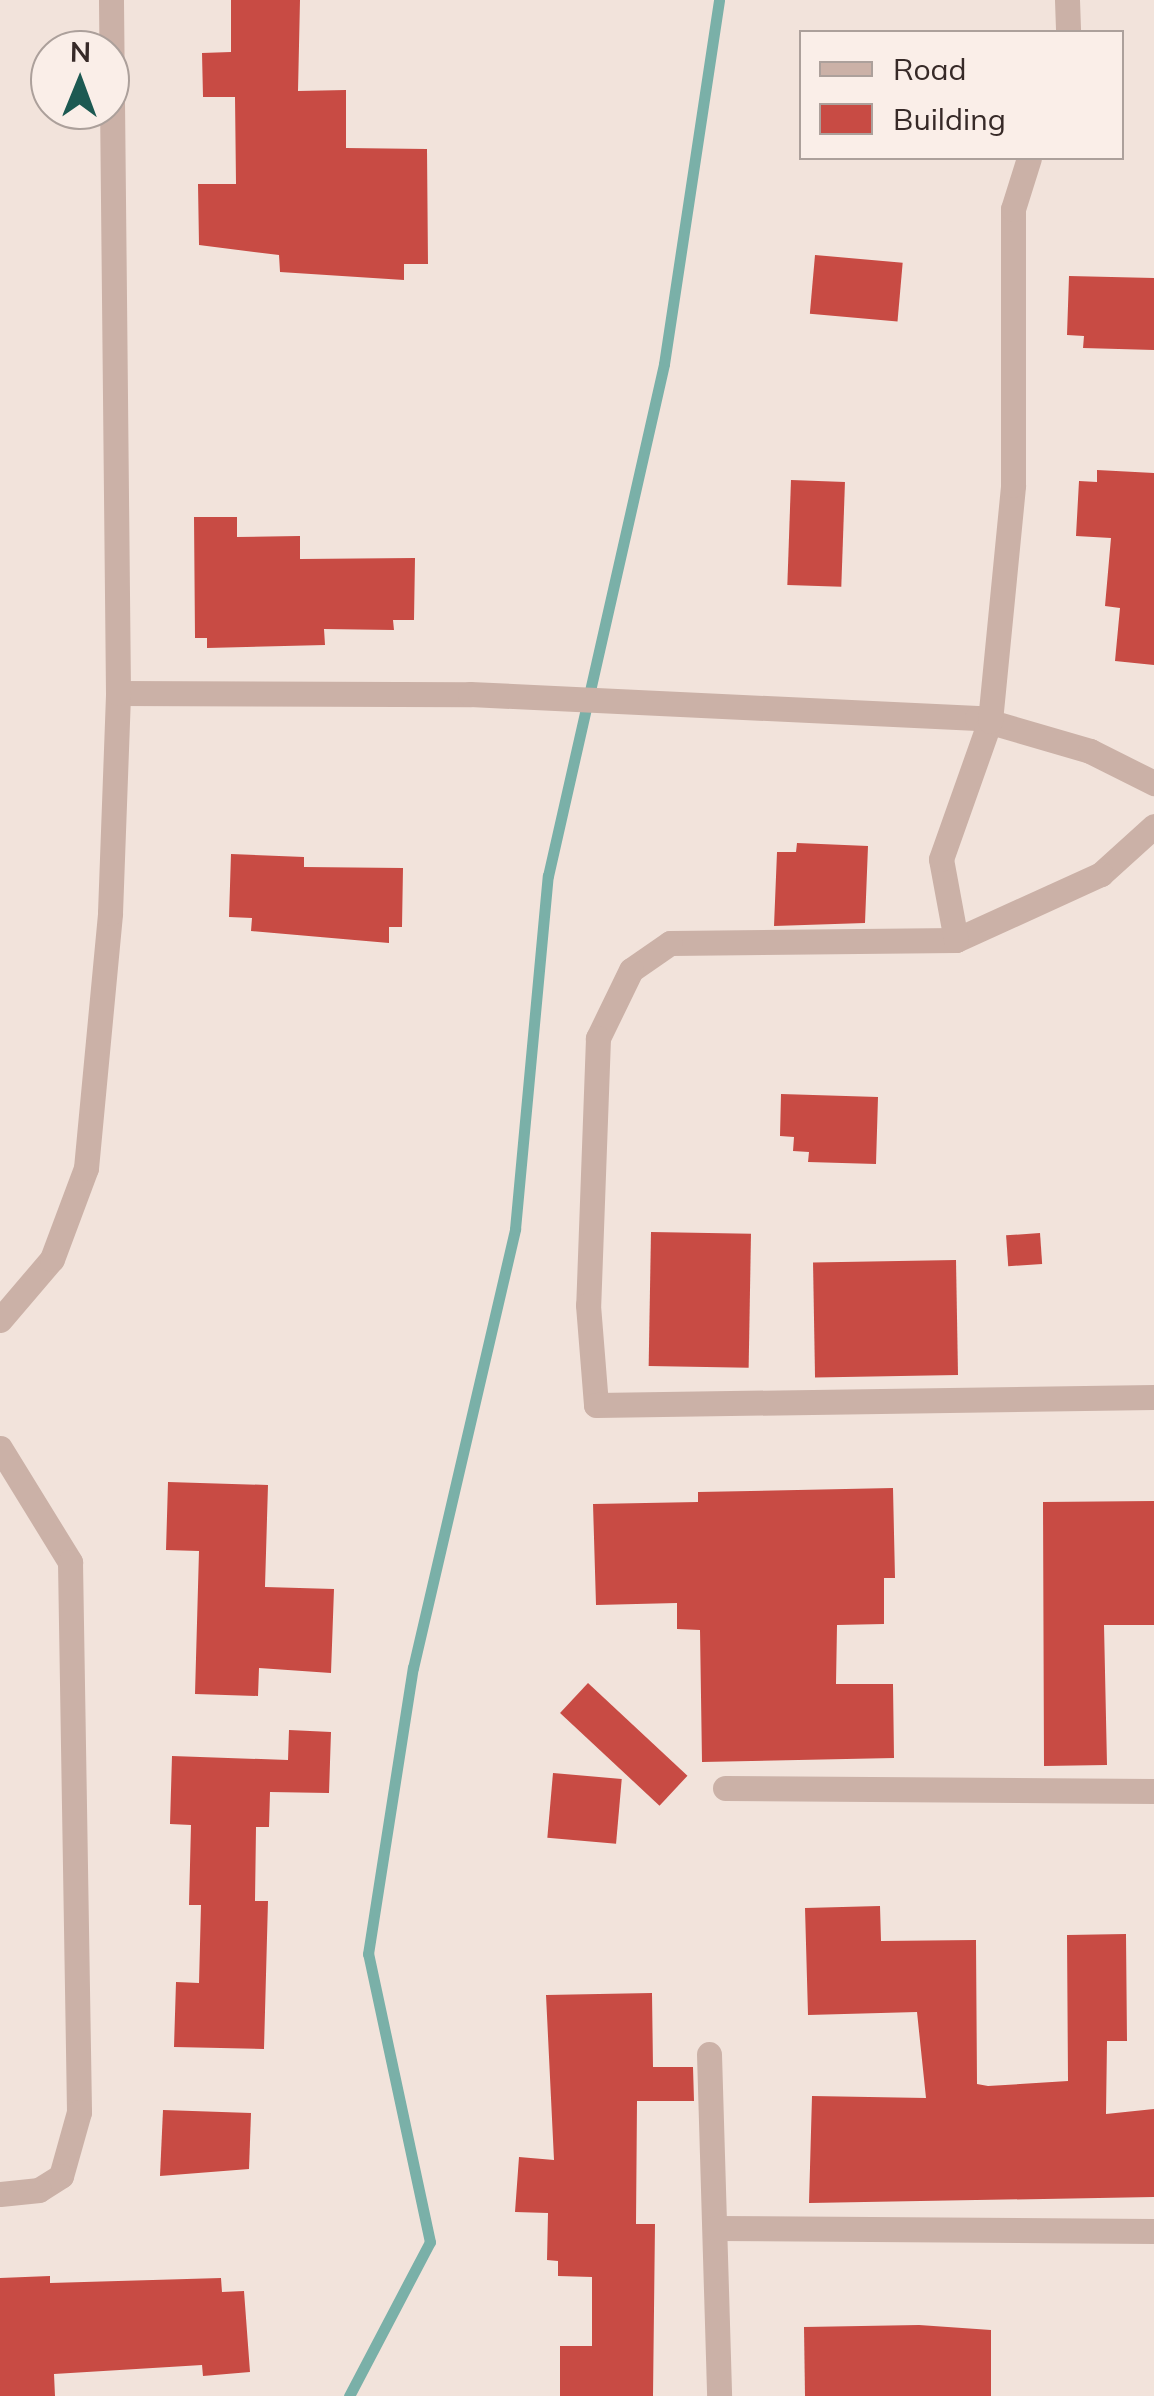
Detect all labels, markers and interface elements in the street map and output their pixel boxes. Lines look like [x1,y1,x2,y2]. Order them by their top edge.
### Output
north arrow [30,30,130,130]
legend [799,30,1124,160]
text: N [70,34,91,69]
text: Road [893,50,967,88]
text: Building [893,100,1006,138]

